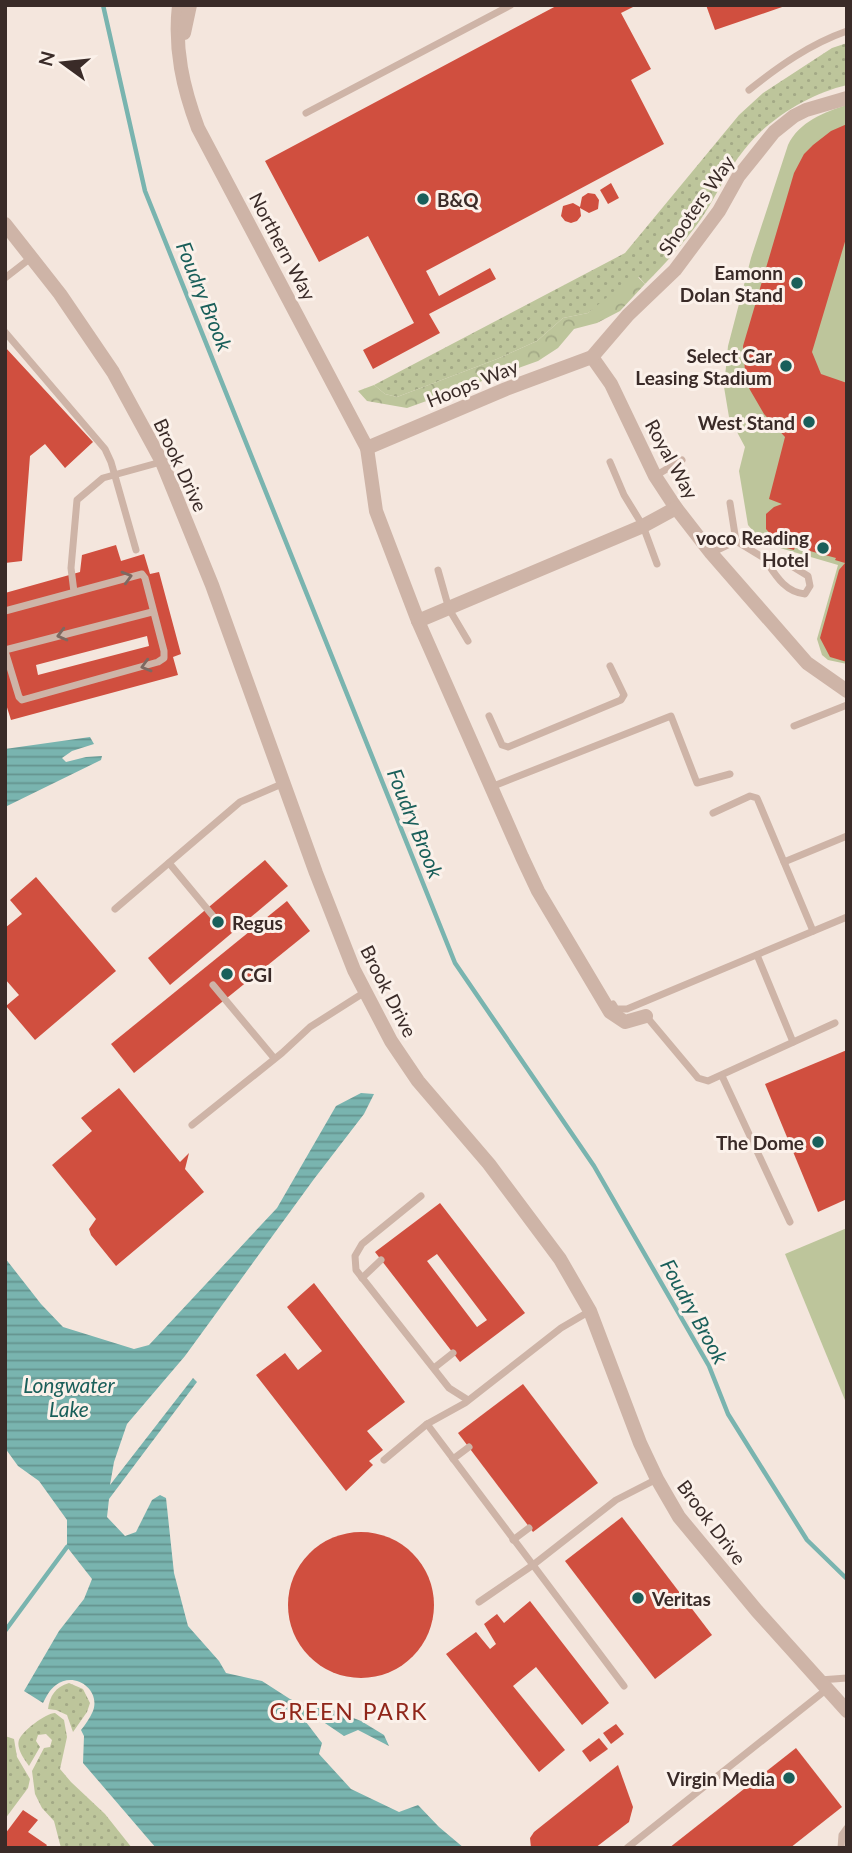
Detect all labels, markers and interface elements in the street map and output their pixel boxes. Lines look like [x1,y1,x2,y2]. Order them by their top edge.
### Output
north arrow [28,28,98,98]
text: N [33,48,59,69]
street label: Shooters Way [653,151,739,259]
street label: Northern Way [245,188,321,304]
place label: B&Q [437,188,479,211]
marker: B&Q [415,191,431,207]
water label: Foudry Brook [172,238,239,355]
place label: Eamonn Dolan Stand [680,261,783,306]
marker: Eamonn Dolan Stand [789,275,805,291]
place label: Select Car Leasing Stadium [635,344,773,389]
street label: Hoops Way [423,354,521,412]
marker: Select Car Leasing Stadium [778,358,794,374]
place label: West Stand [698,411,795,434]
marker: West Stand [801,414,817,430]
street label: Brook Drive [149,415,213,515]
street label: Royal Way [641,415,703,503]
place label: voco Reading Hotel [696,526,809,571]
marker: voco Reading Hotel [815,540,831,556]
one-way arrow [121,571,133,586]
one-way arrow [57,627,69,641]
one-way arrow [140,657,152,672]
water label: Foudry Brook [383,765,450,882]
place label: Regus [232,911,283,934]
marker: Regus [210,914,226,930]
street label: Brook Drive [356,941,422,1041]
place label: CGI [241,963,273,986]
marker: CGI [219,966,235,982]
place label: The Dome [716,1131,804,1154]
marker: The Dome [810,1134,826,1150]
water label: Foudry Brook [656,1254,735,1369]
water label: Longwater Lake [23,1372,116,1421]
street label: Brook Drive [673,1475,751,1569]
place label: Veritas [651,1587,711,1610]
marker: Veritas [630,1590,646,1606]
district label: GREEN PARK [269,1697,429,1725]
place label: Virgin Media [666,1767,775,1790]
marker: Virgin Media [781,1770,797,1786]

